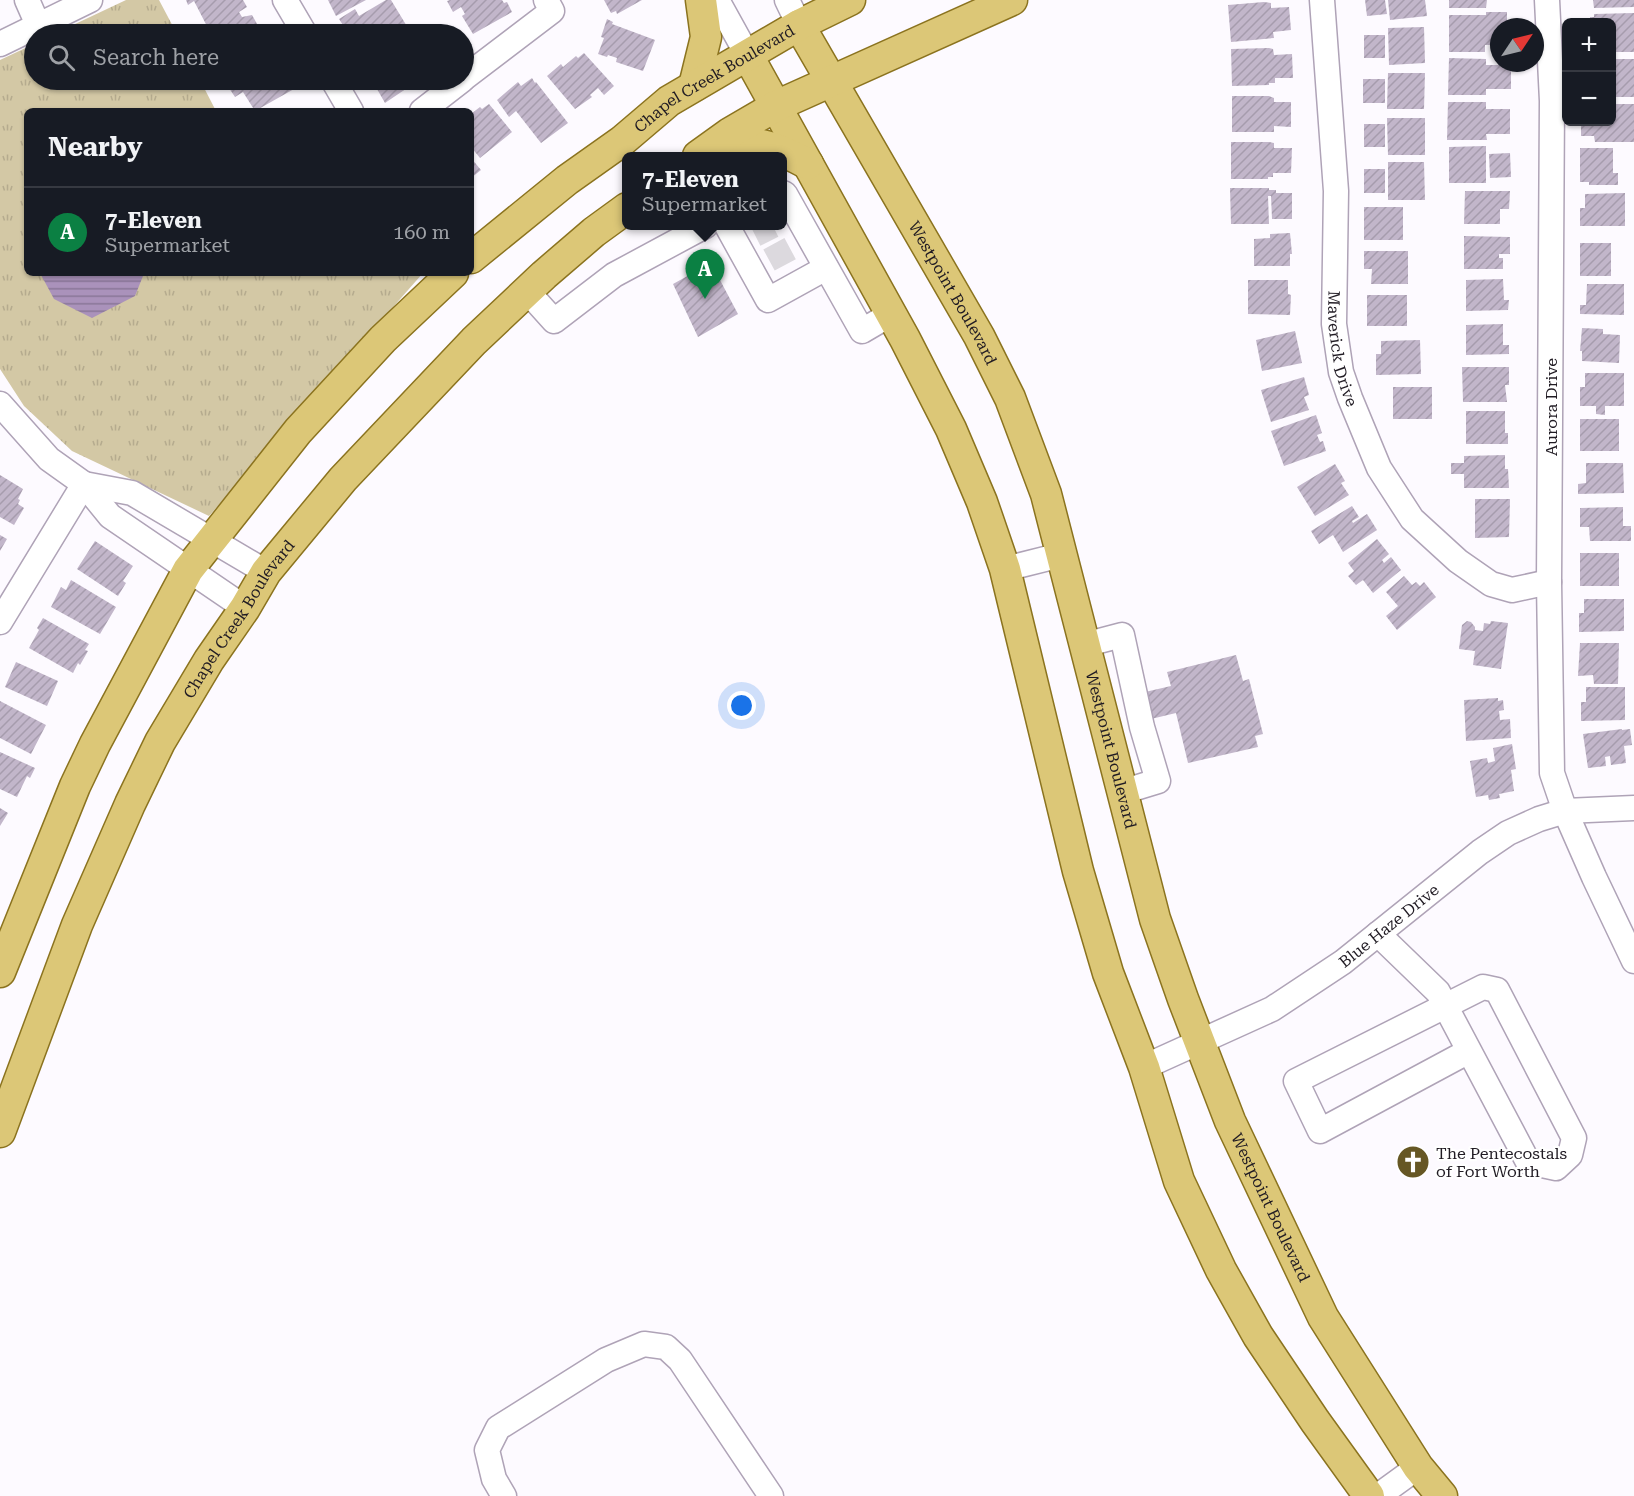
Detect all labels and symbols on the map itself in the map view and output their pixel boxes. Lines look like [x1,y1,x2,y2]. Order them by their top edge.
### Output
north arrow [1490,18,1544,72]
street label: Chapel Creek Boulevard [630,20,798,136]
street label: Westpoint Boulevard [905,217,1001,368]
pin: A [686,250,724,299]
street label: Maverick Drive [1324,290,1362,410]
street label: Aurora Drive [1542,358,1561,456]
street label: Chapel Creek Boulevard [179,536,298,702]
street label: Westpoint Boulevard [1082,669,1141,830]
your location [727,691,756,720]
street label: Blue Haze Drive [1335,880,1442,971]
street label: Westpoint Boulevard [1228,1130,1314,1285]
church icon: The Pentecostals of Fort Worth [1395,1144,1431,1180]
place label: The Pentecostals of Fort Worth [1436,1144,1567,1181]

